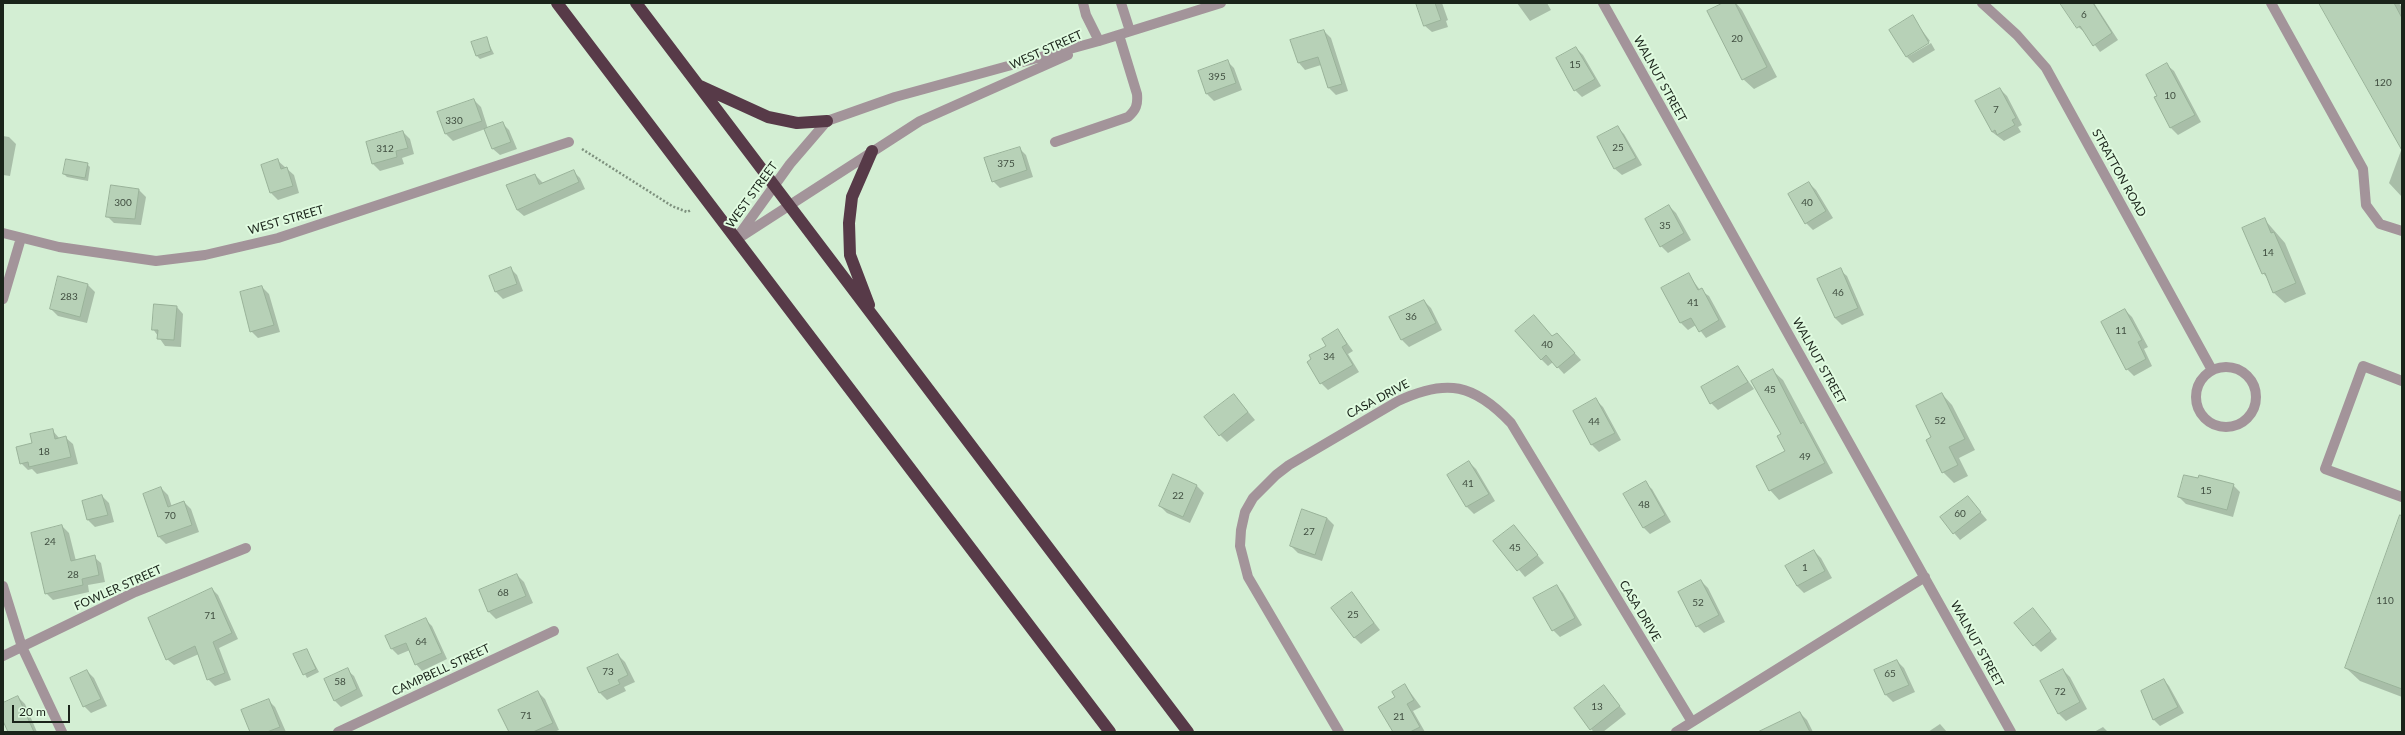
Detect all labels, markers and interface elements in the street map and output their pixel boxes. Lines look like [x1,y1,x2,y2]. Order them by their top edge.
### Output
house number: 6 [2081,9,2087,21]
street label: WEST STREET [1007,28,1085,72]
street label: WALNUT STREET [1630,33,1690,125]
house number: 20 [1731,33,1743,45]
house number: 15 [1569,59,1581,71]
house number: 395 [1208,71,1226,83]
house number: 120 [2374,77,2392,89]
house number: 10 [2164,90,2176,102]
house number: 7 [1993,104,1999,116]
house number: 330 [445,115,463,127]
street label: STRATTON ROAD [2089,127,2149,219]
house number: 25 [1612,142,1624,154]
house number: 312 [376,143,394,155]
house number: 375 [997,158,1015,170]
street label: WEST STREET [723,159,781,231]
house number: 300 [114,197,132,209]
house number: 40 [1801,197,1813,209]
street label: WEST STREET [246,202,326,238]
house number: 35 [1659,220,1671,232]
house number: 14 [2262,247,2274,259]
house number: 46 [1832,287,1844,299]
house number: 283 [60,291,78,303]
house number: 41 [1687,297,1699,309]
house number: 36 [1405,311,1417,323]
street label: WALNUT STREET [1789,315,1849,407]
house number: 11 [2115,325,2127,337]
house number: 40 [1541,339,1553,351]
house number: 34 [1323,351,1335,363]
street label: CASA DRIVE [1344,377,1412,421]
house number: 45 [1764,384,1776,396]
house number: 52 [1934,415,1946,427]
house number: 44 [1588,416,1600,428]
house number: 18 [38,446,50,458]
house number: 49 [1799,451,1811,463]
house number: 41 [1462,478,1474,490]
house number: 15 [2200,485,2212,497]
house number: 22 [1172,490,1184,502]
house number: 48 [1638,499,1650,511]
house number: 60 [1954,508,1966,520]
house number: 70 [164,510,176,522]
house number: 27 [1303,526,1315,538]
house number: 24 [44,536,56,548]
house number: 45 [1509,542,1521,554]
street label: FOWLER STREET [72,562,164,614]
house number: 1 [1802,562,1808,574]
house number: 28 [67,569,79,581]
street label: CASA DRIVE [1616,578,1664,644]
house number: 68 [497,587,509,599]
house number: 110 [2376,595,2394,607]
house number: 52 [1692,597,1704,609]
street label: WALNUT STREET [1947,598,2007,690]
house number: 25 [1347,609,1359,621]
house number: 71 [204,610,216,622]
house number: 64 [415,636,427,648]
street label: CAMPBELL STREET [390,641,492,699]
house number: 73 [602,666,614,678]
house number: 65 [1884,668,1896,680]
house number: 58 [334,676,346,688]
house number: 72 [2054,686,2066,698]
scale bar [14,697,72,723]
house number: 13 [1591,701,1603,713]
text: 20 m [19,704,46,719]
house number: 71 [520,710,532,722]
house number: 21 [1393,711,1405,723]

